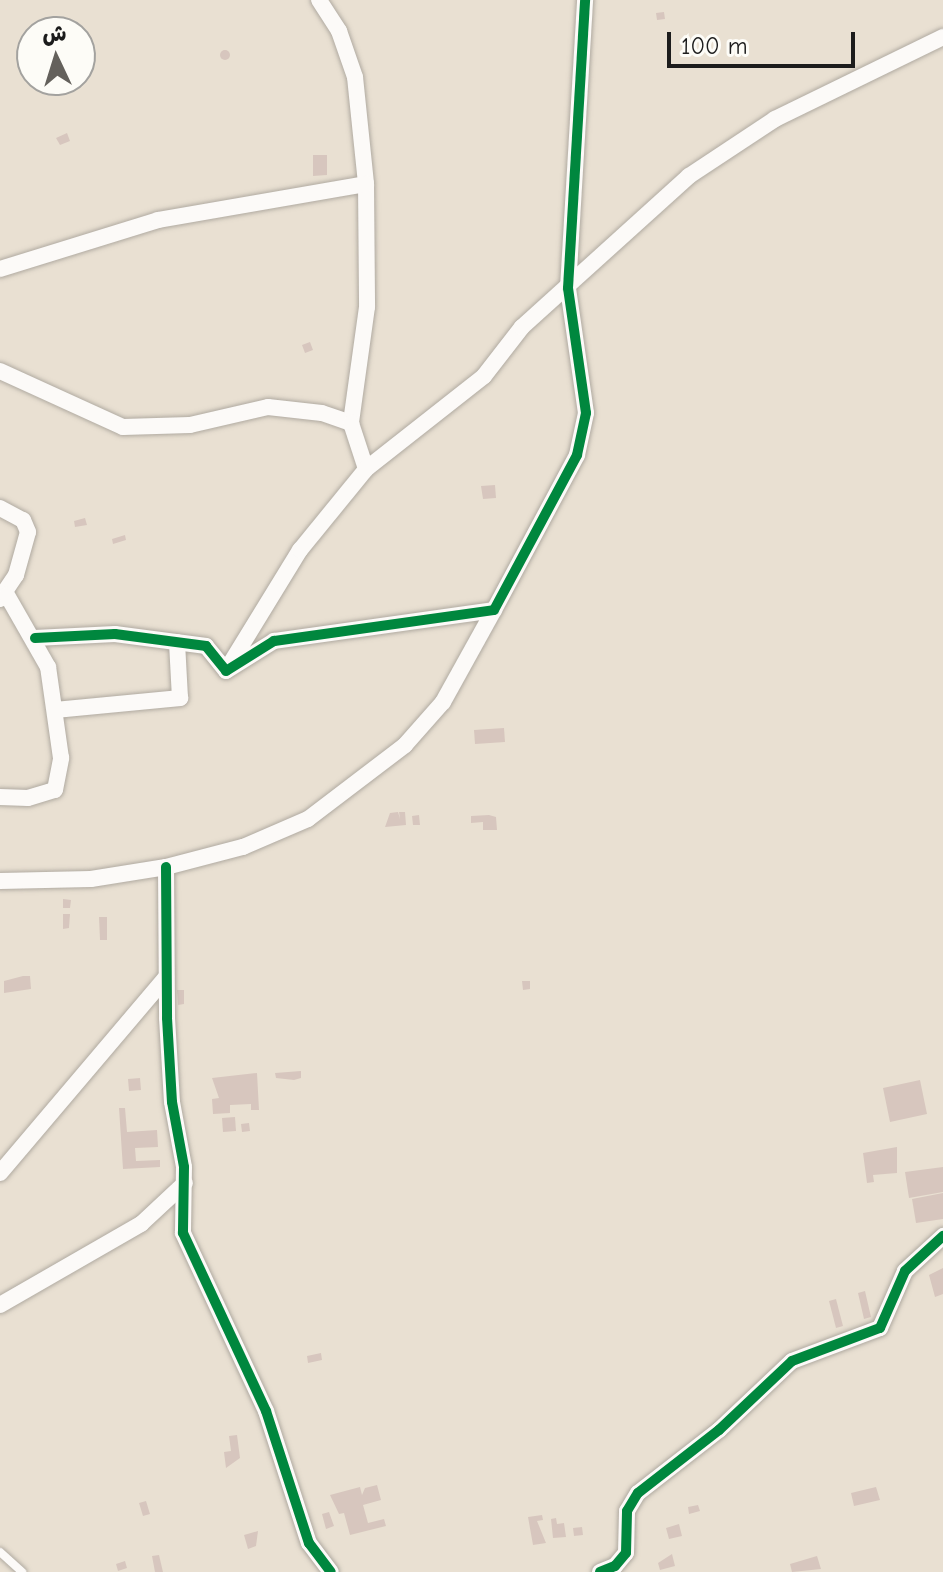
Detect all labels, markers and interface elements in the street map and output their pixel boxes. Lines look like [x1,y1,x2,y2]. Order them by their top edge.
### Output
north arrow [16,16,96,96]
scale bar [671,16,859,66]
text: ش [41,20,67,48]
text: 100 m [681,32,748,60]

